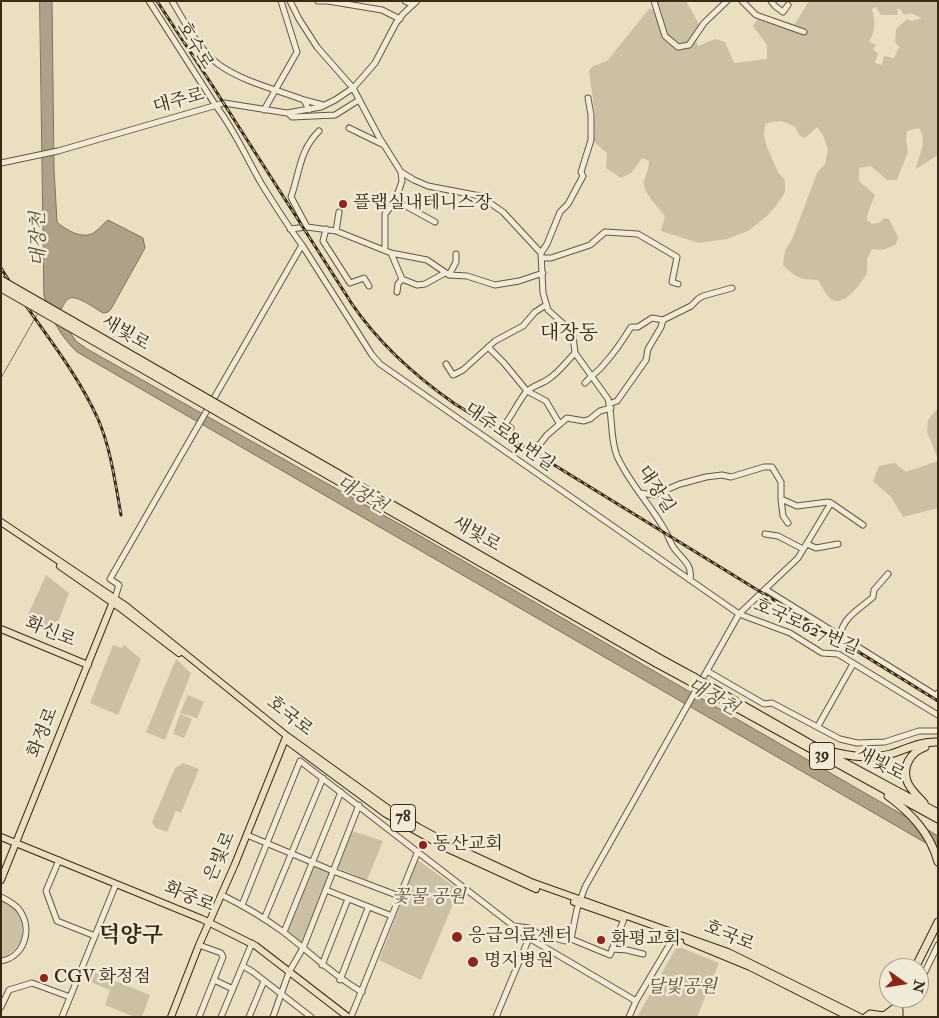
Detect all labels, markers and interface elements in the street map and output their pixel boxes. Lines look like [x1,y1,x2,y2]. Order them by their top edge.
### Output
street label: 호수로 [171,18,217,74]
street label: 대주로 [151,85,207,119]
place label: 플랩실내테니스장 [353,193,492,215]
marker: 플랩실내테니스장 [337,198,349,210]
water label: 대장천 [28,211,52,267]
street label: 새빛로 [97,312,153,356]
district label: 대장동 [540,323,598,347]
street label: 대주로84번길 [460,399,558,477]
street label: 대장길 [632,462,678,518]
water label: 대장천 [331,472,391,520]
street label: 새빛로 [448,513,504,557]
street label: 호국로627번길 [750,595,862,661]
street label: 화신로 [22,613,78,653]
water label: 대장천 [682,674,742,722]
street label: 호국로 [262,692,316,742]
street label: 화정로 [24,705,64,761]
road number: 39 [810,742,834,769]
street label: 새빛로 [852,743,908,787]
road number: 78 [390,804,416,831]
street label: 은빛로 [201,829,241,885]
place label: 동산교회 [433,834,503,856]
marker: 동산교회 [417,839,429,851]
street label: 화중로 [161,878,217,918]
park label: 꽃물 공원 [392,887,466,909]
street label: 호국로 [701,917,757,957]
district label: 덕양구 [99,924,163,950]
place label: 응급의료센터 [468,926,572,948]
place label: 화평교회 [611,929,681,951]
marker: 응급의료센터 [450,930,464,944]
marker: 화평교회 [595,934,607,946]
place label: 명지병원 [484,951,554,973]
marker: 명지병원 [466,955,480,969]
north arrow [879,958,929,1008]
place label: CGV 화정점 [54,967,151,989]
marker: CGV 화정점 [38,972,50,984]
park label: 달빛공원 [647,977,717,999]
text: N [908,978,928,994]

